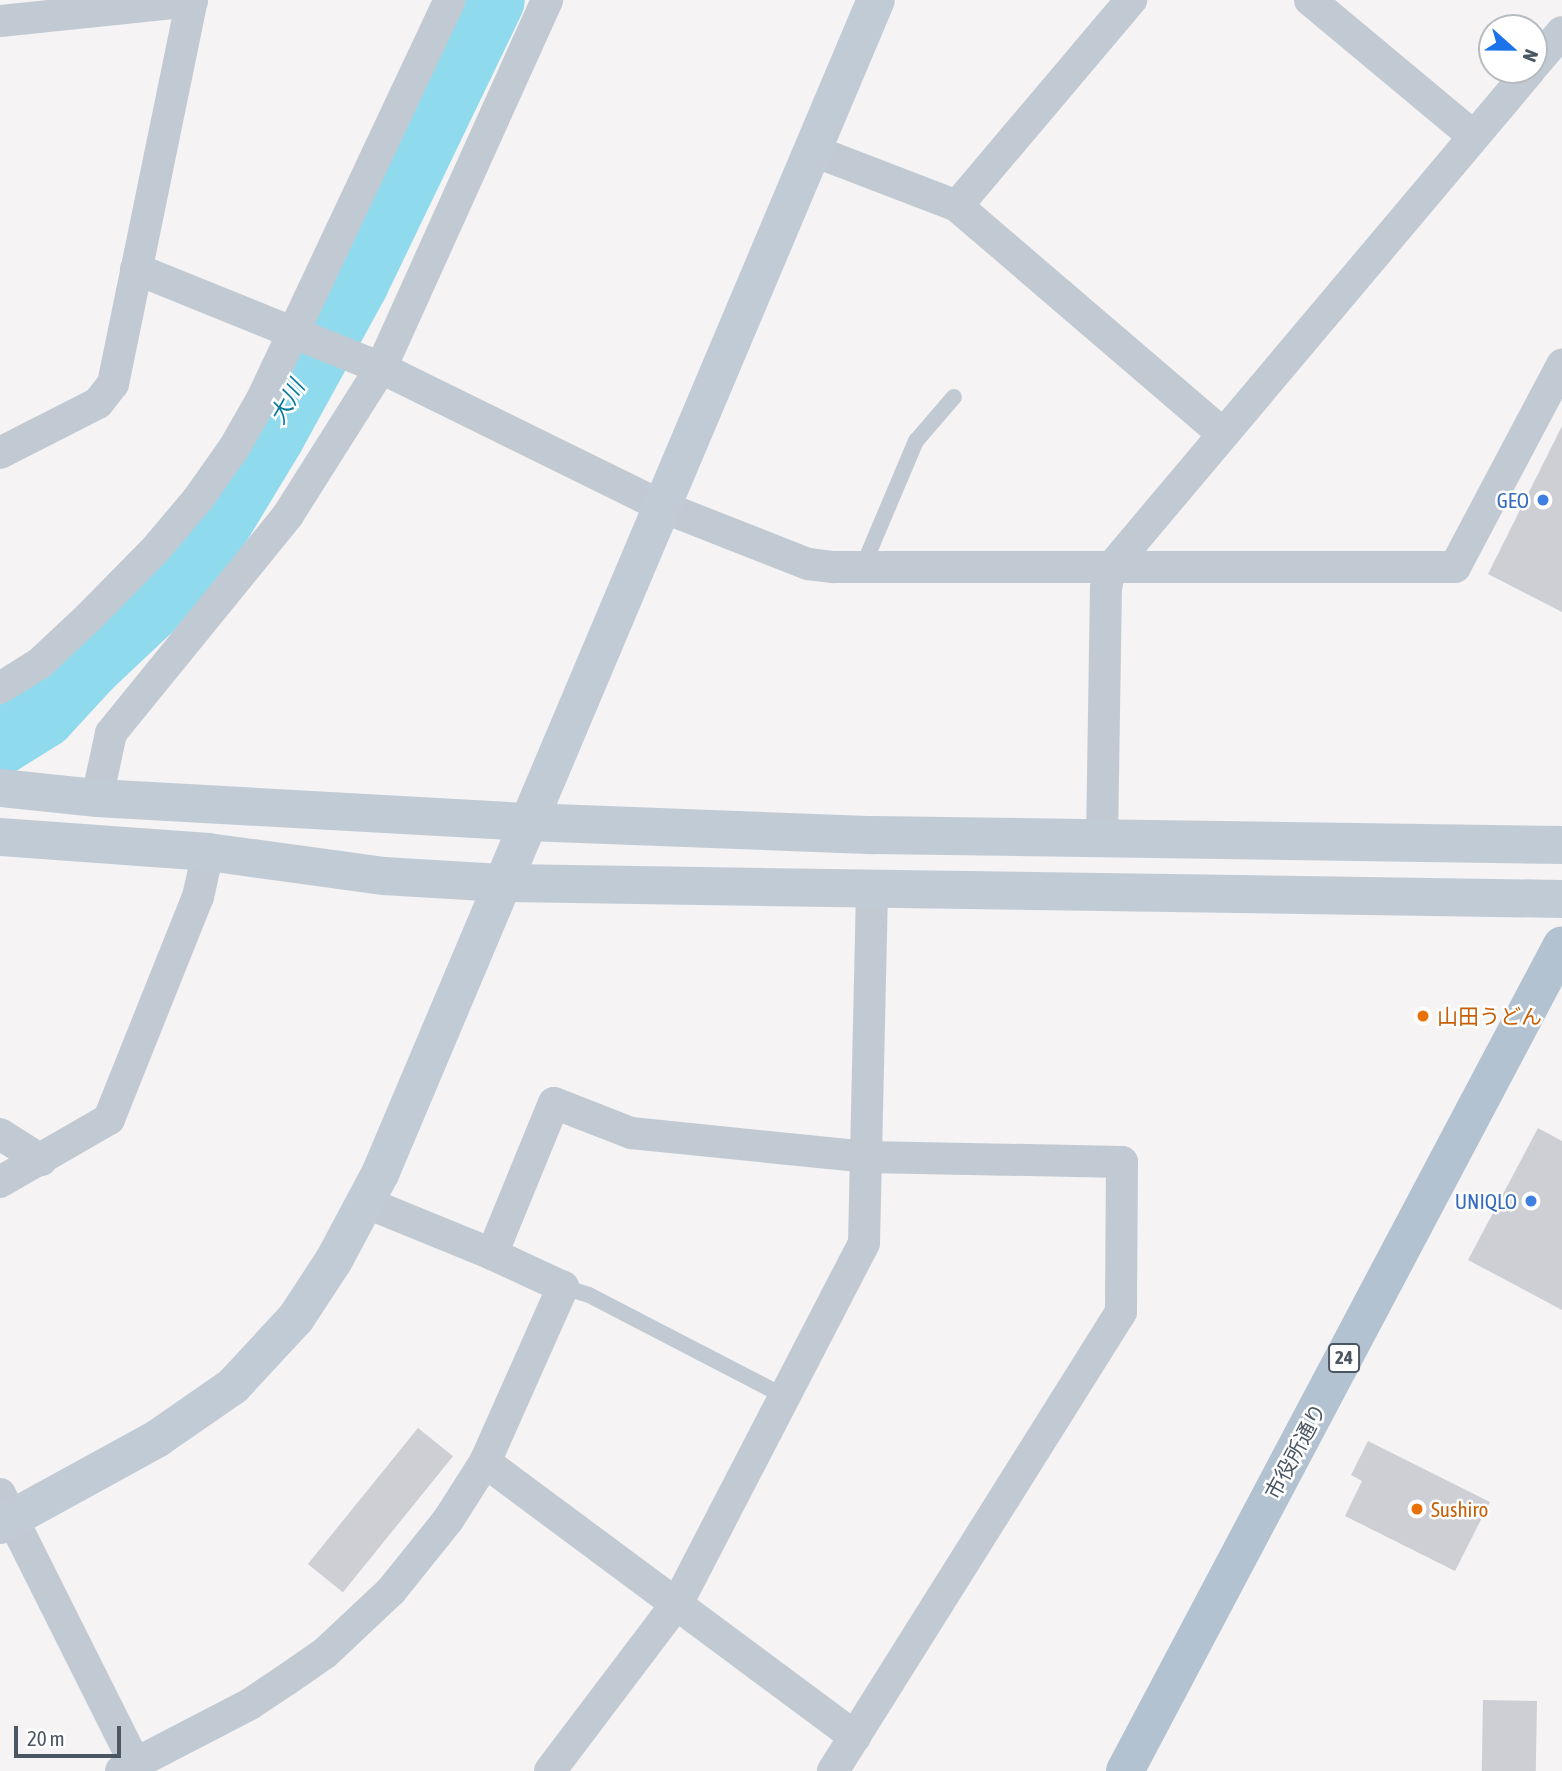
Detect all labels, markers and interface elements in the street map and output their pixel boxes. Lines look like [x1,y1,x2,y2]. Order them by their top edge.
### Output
north arrow [1478,14,1548,84]
text: N [1518,47,1543,65]
water label: 大川 [264,375,310,429]
place label: GEO [1497,487,1529,513]
marker: GEO [1535,492,1551,508]
place label: 山田うどん [1437,1003,1542,1029]
marker: 山田うどん [1415,1008,1431,1024]
place label: UNIQLO [1455,1188,1517,1214]
marker: UNIQLO [1523,1193,1539,1209]
road number: 24 [1326,1342,1362,1374]
street label: 市役所通り [1259,1399,1331,1503]
place label: Sushiro [1431,1496,1488,1522]
marker: Sushiro [1409,1501,1425,1517]
scale bar [18,1712,124,1756]
text: 20 m [27,1726,65,1750]

